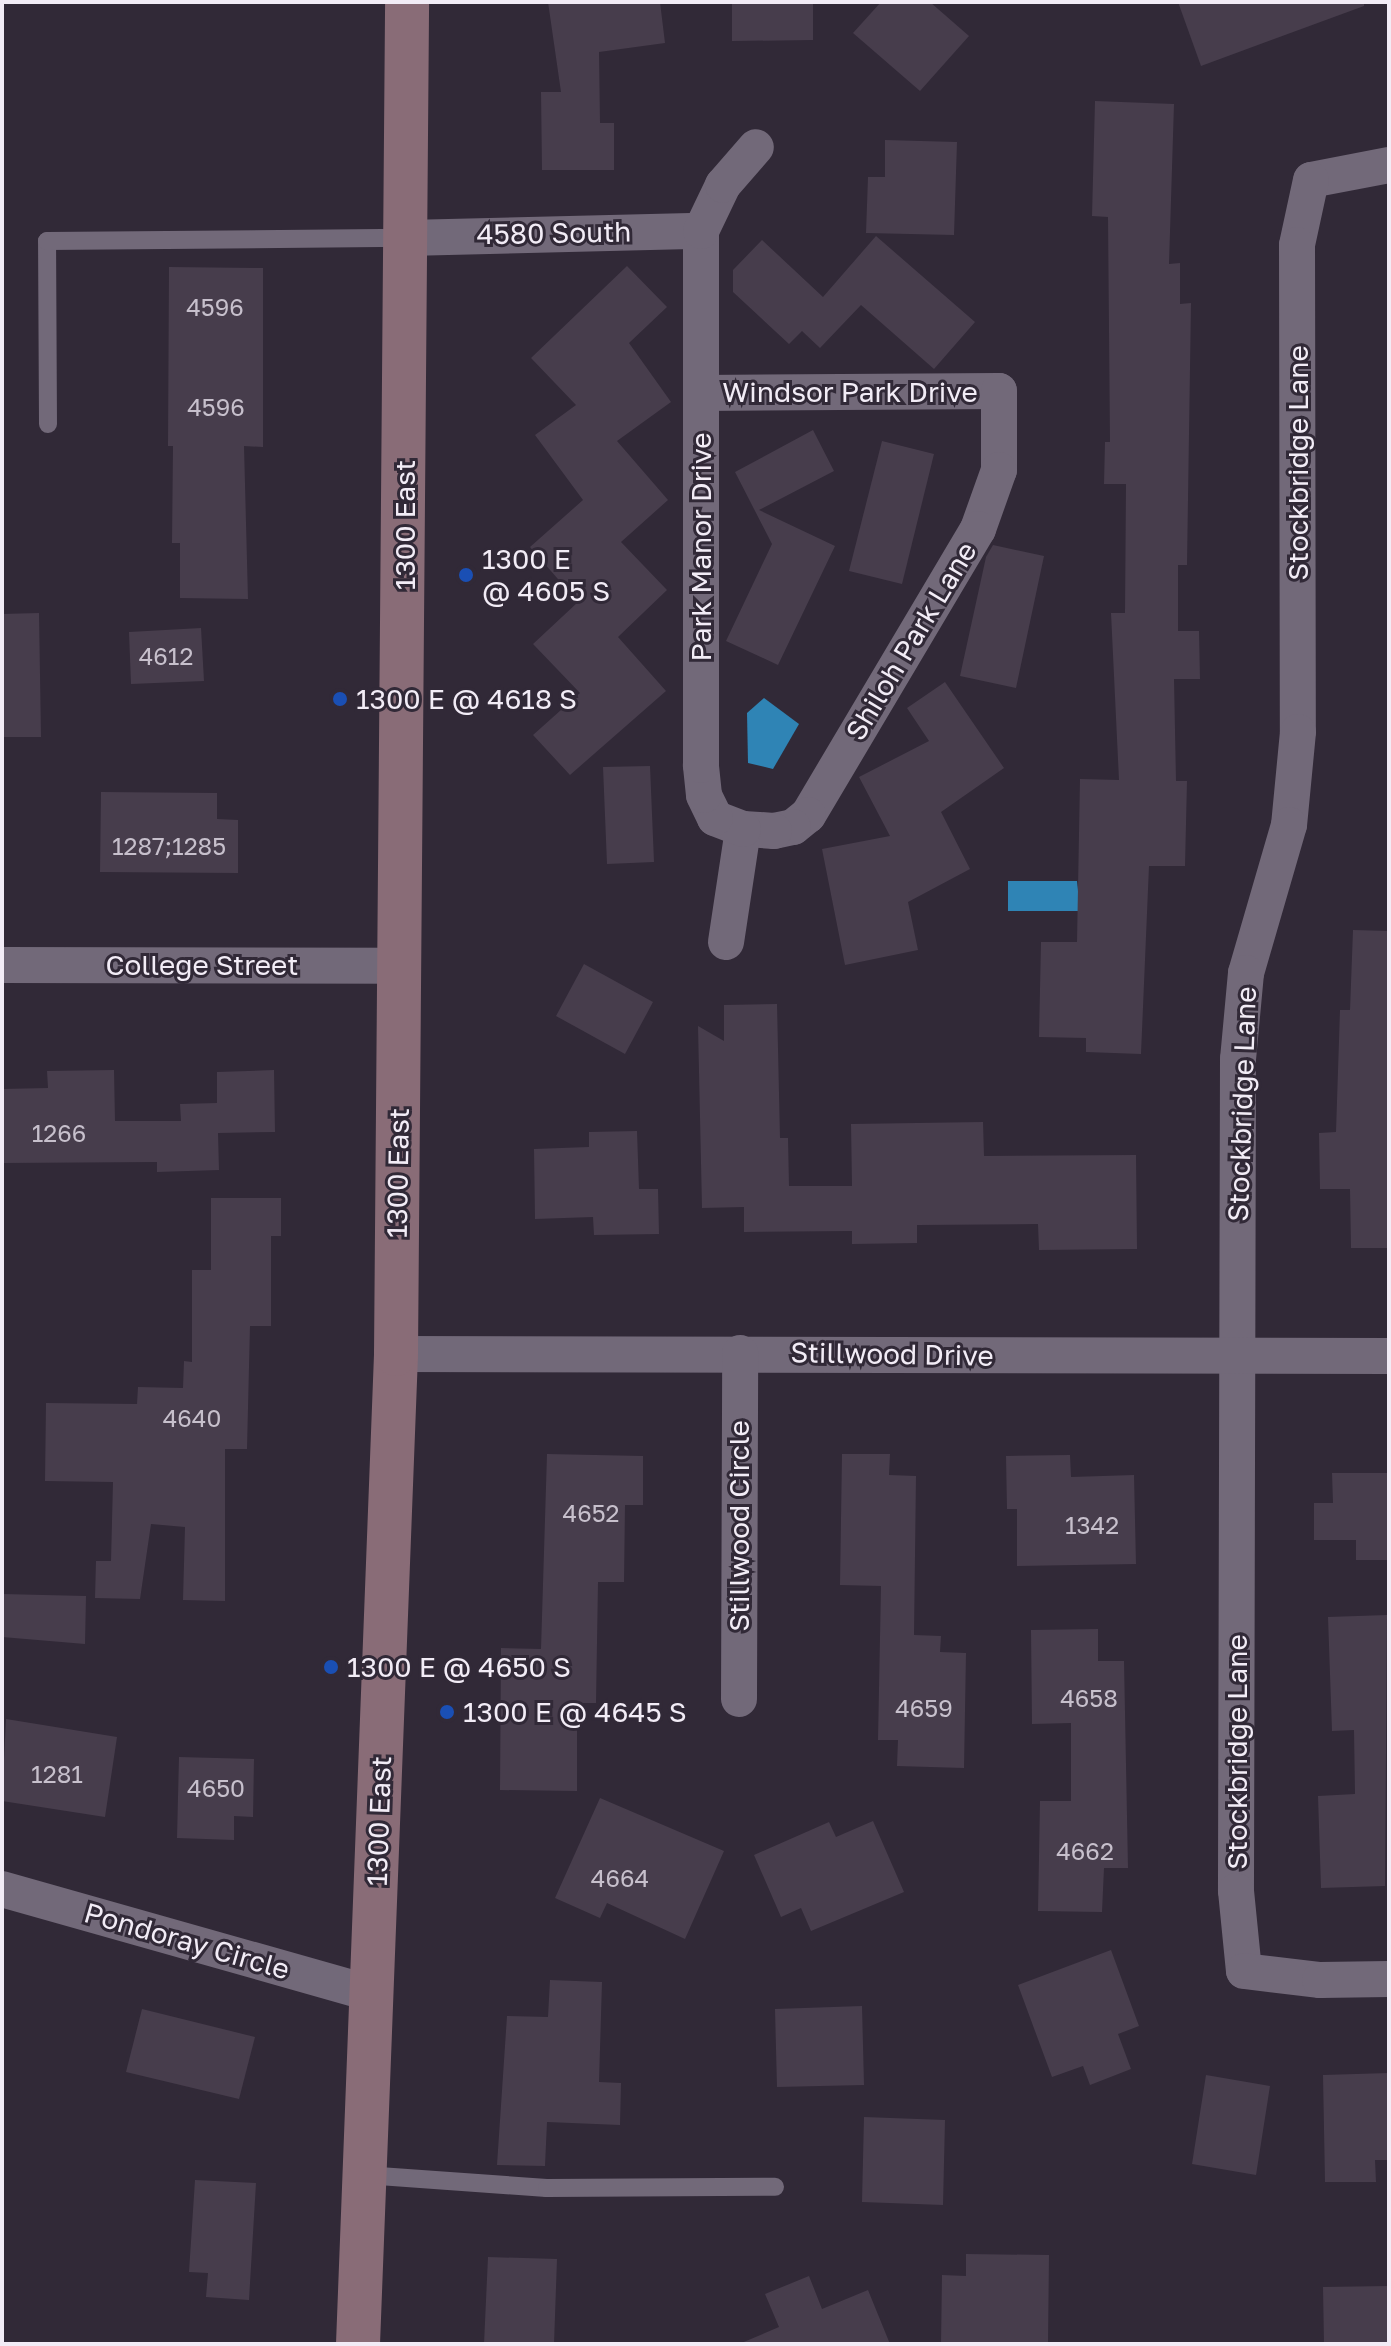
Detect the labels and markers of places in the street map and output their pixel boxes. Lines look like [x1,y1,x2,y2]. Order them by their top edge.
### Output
place label: 1300 E @ 4605 S [482,542,610,608]
marker: 1300 E @ 4605 S [457,566,475,584]
place label: 1300 E @ 4618 S [356,682,577,716]
marker: 1300 E @ 4618 S [331,690,349,708]
place label: 1300 E @ 4650 S [347,1650,571,1684]
marker: 1300 E @ 4650 S [322,1658,340,1676]
place label: 1300 E @ 4645 S [463,1695,687,1729]
marker: 1300 E @ 4645 S [438,1703,456,1721]

